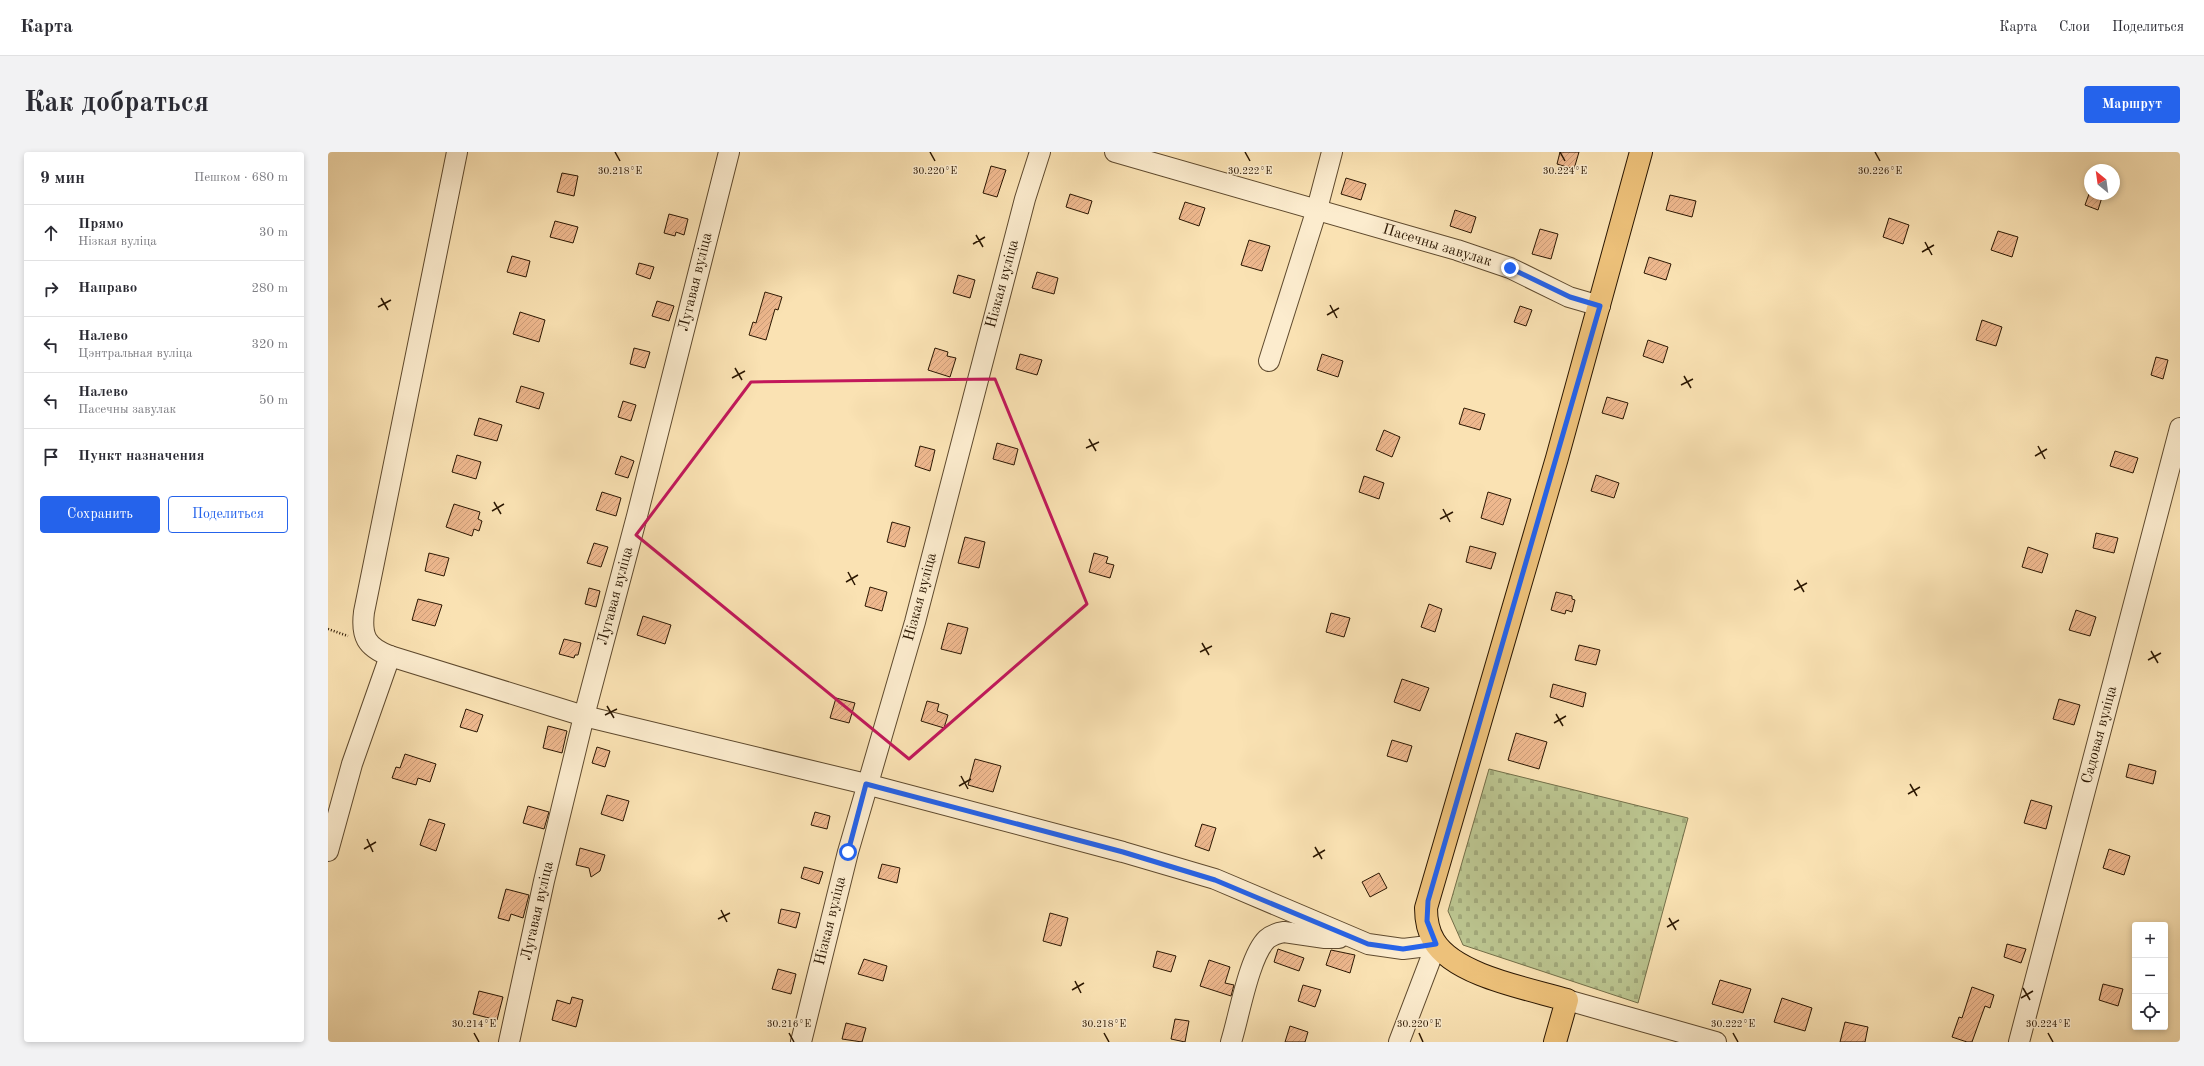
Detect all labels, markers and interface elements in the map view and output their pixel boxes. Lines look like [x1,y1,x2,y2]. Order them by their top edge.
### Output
text: Карта [20,18,73,37]
text: Карта [1999,20,2037,34]
text: Слои [2059,20,2090,34]
text: Поделиться [2112,20,2184,34]
button: Маршрут [2084,86,2180,123]
text: Как добраться [24,90,209,118]
north arrow [2084,164,2120,200]
text: 30.218°E [598,166,642,176]
text: 30.220°E [913,166,957,176]
text: 30.222°E [1228,166,1272,176]
text: 30.224°E [1543,166,1587,176]
text: 30.226°E [1858,166,1902,176]
text: 9 мин [40,170,85,187]
text: Пешком · 680 m [194,171,288,184]
text: Прямо [78,217,124,232]
icon: ahead [40,222,62,244]
street label: Пасечны завулак [1381,222,1494,270]
text: 30 m [259,226,288,239]
street label: Лугавая вуліца [676,230,716,333]
text: Нізкая вуліца [78,235,157,248]
street label: Нізкая вуліца [984,238,1022,330]
route end [1501,259,1519,277]
icon: right [40,278,62,300]
text: Направо [78,281,137,296]
text: 280 m [251,282,288,295]
text: Налево [78,329,128,344]
icon: left [40,334,62,356]
text: 320 m [251,338,288,351]
text: Цэнтральная вуліца [78,347,193,360]
text: Налево [78,385,128,400]
icon: left [40,390,62,412]
text: 50 m [259,394,288,407]
text: Пасечны завулак [78,403,176,416]
icon: arrive [40,446,62,468]
text: Пункт назначения [78,449,205,464]
button: Сохранить [40,496,160,533]
button: Поделиться [168,496,288,533]
street label: Лугавая вуліца [596,545,636,647]
street label: Нізкая вуліца [902,551,940,643]
street label: Садовая вуліца [2080,684,2120,785]
route start [839,843,857,861]
street label: Лугавая вуліца [519,859,557,962]
street label: Нізкая вуліца [813,875,849,967]
map controls [2132,922,2168,1030]
button: + [2132,922,2168,958]
button: − [2132,958,2168,994]
button: locate [2132,994,2168,1030]
text: 30.214°E [452,1019,496,1029]
text: 30.216°E [767,1019,811,1029]
text: 30.218°E [1082,1019,1126,1029]
text: 30.220°E [1397,1019,1441,1029]
text: 30.222°E [1711,1019,1755,1029]
text: 30.224°E [2026,1019,2070,1029]

